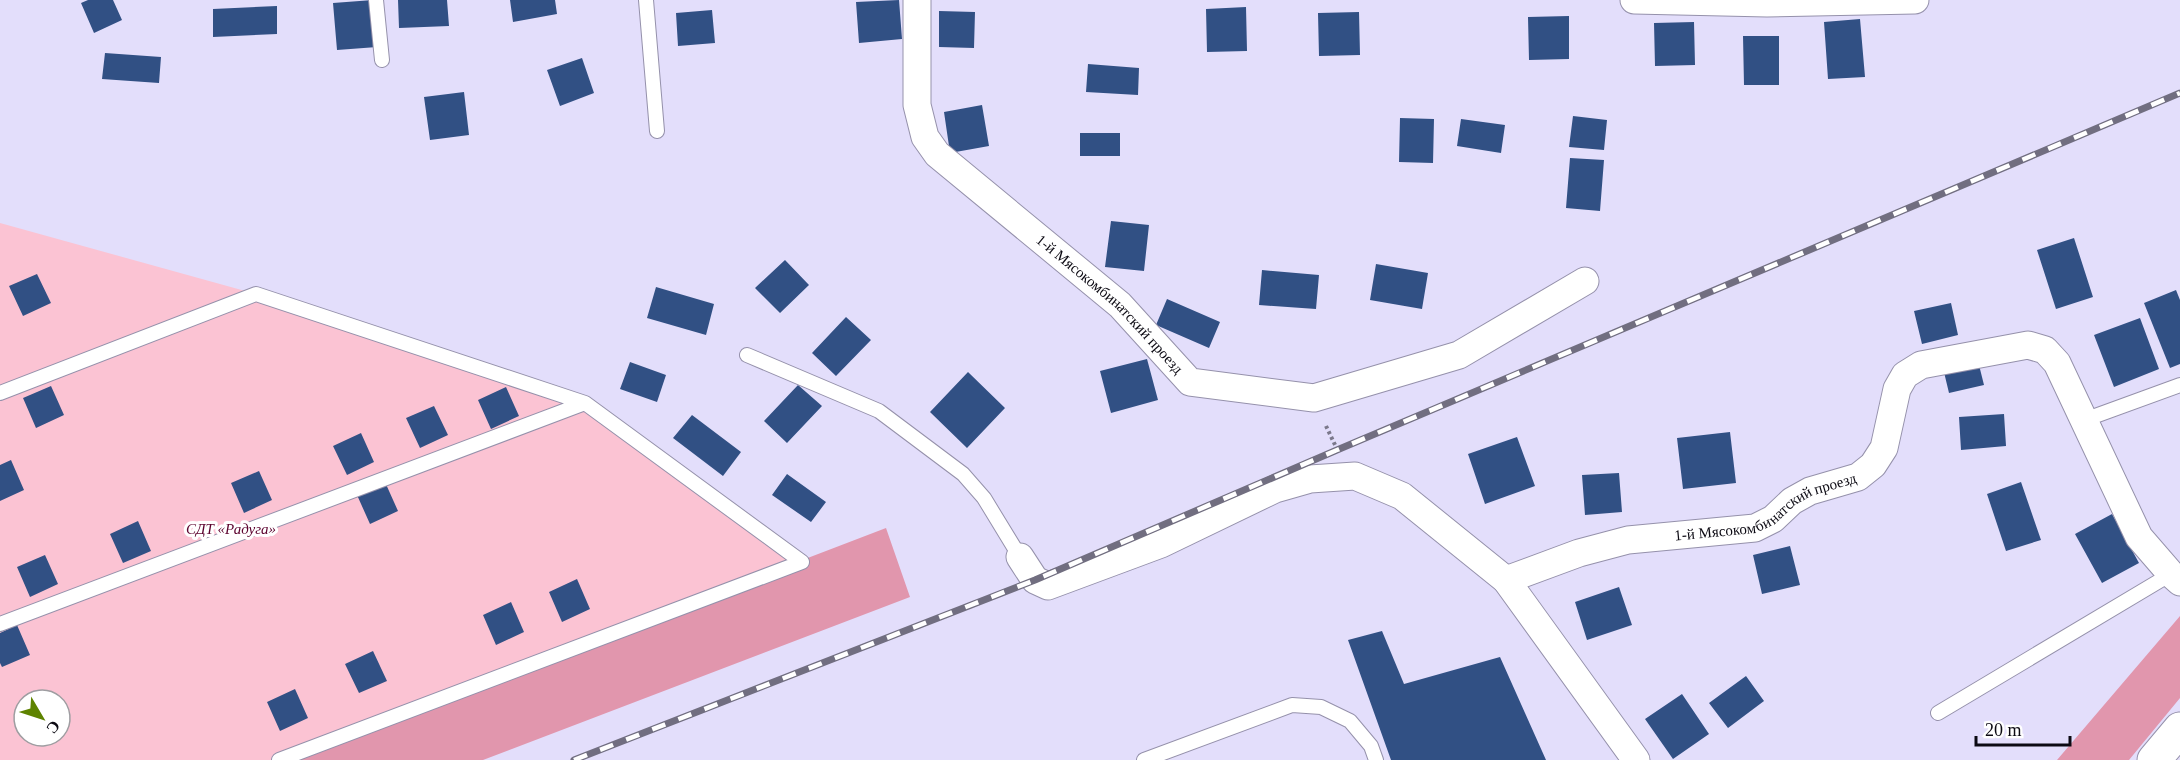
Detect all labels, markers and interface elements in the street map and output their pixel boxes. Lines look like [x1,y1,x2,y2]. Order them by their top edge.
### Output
street label: 1-й Мясокомбинатский проезд [1033,231,1187,377]
street label: 1-й Мясокомбинатский проезд [1674,470,1859,544]
park label: СДТ «Радуга» [186,521,276,537]
north arrow [12,688,72,748]
scale bar [1976,709,2070,747]
text: С [43,717,64,737]
text: 20 m [1985,720,2022,740]

